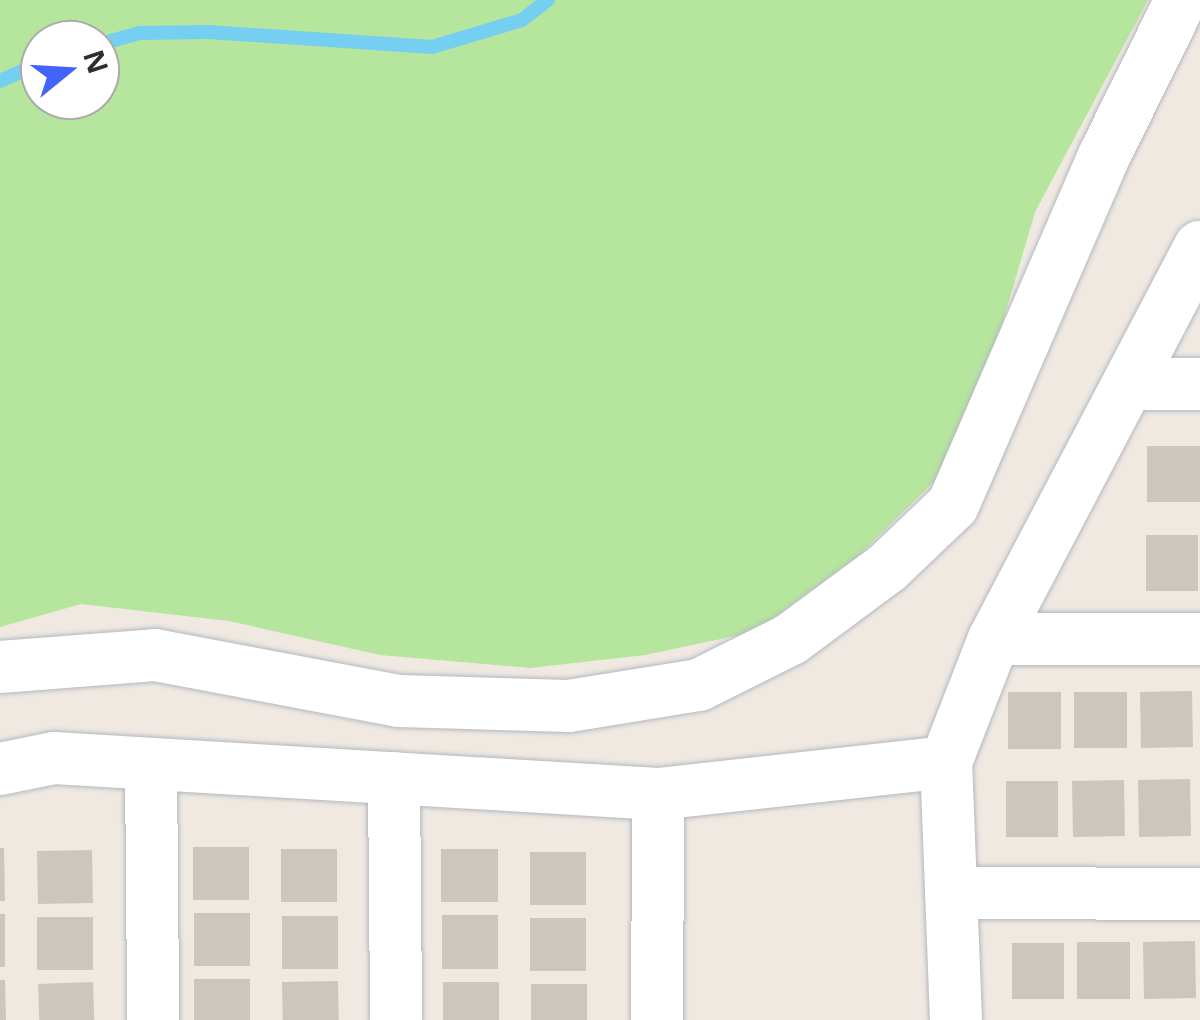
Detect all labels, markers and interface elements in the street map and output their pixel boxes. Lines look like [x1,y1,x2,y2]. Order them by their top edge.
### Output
north arrow [20,20,120,120]
text: N [75,45,118,78]

